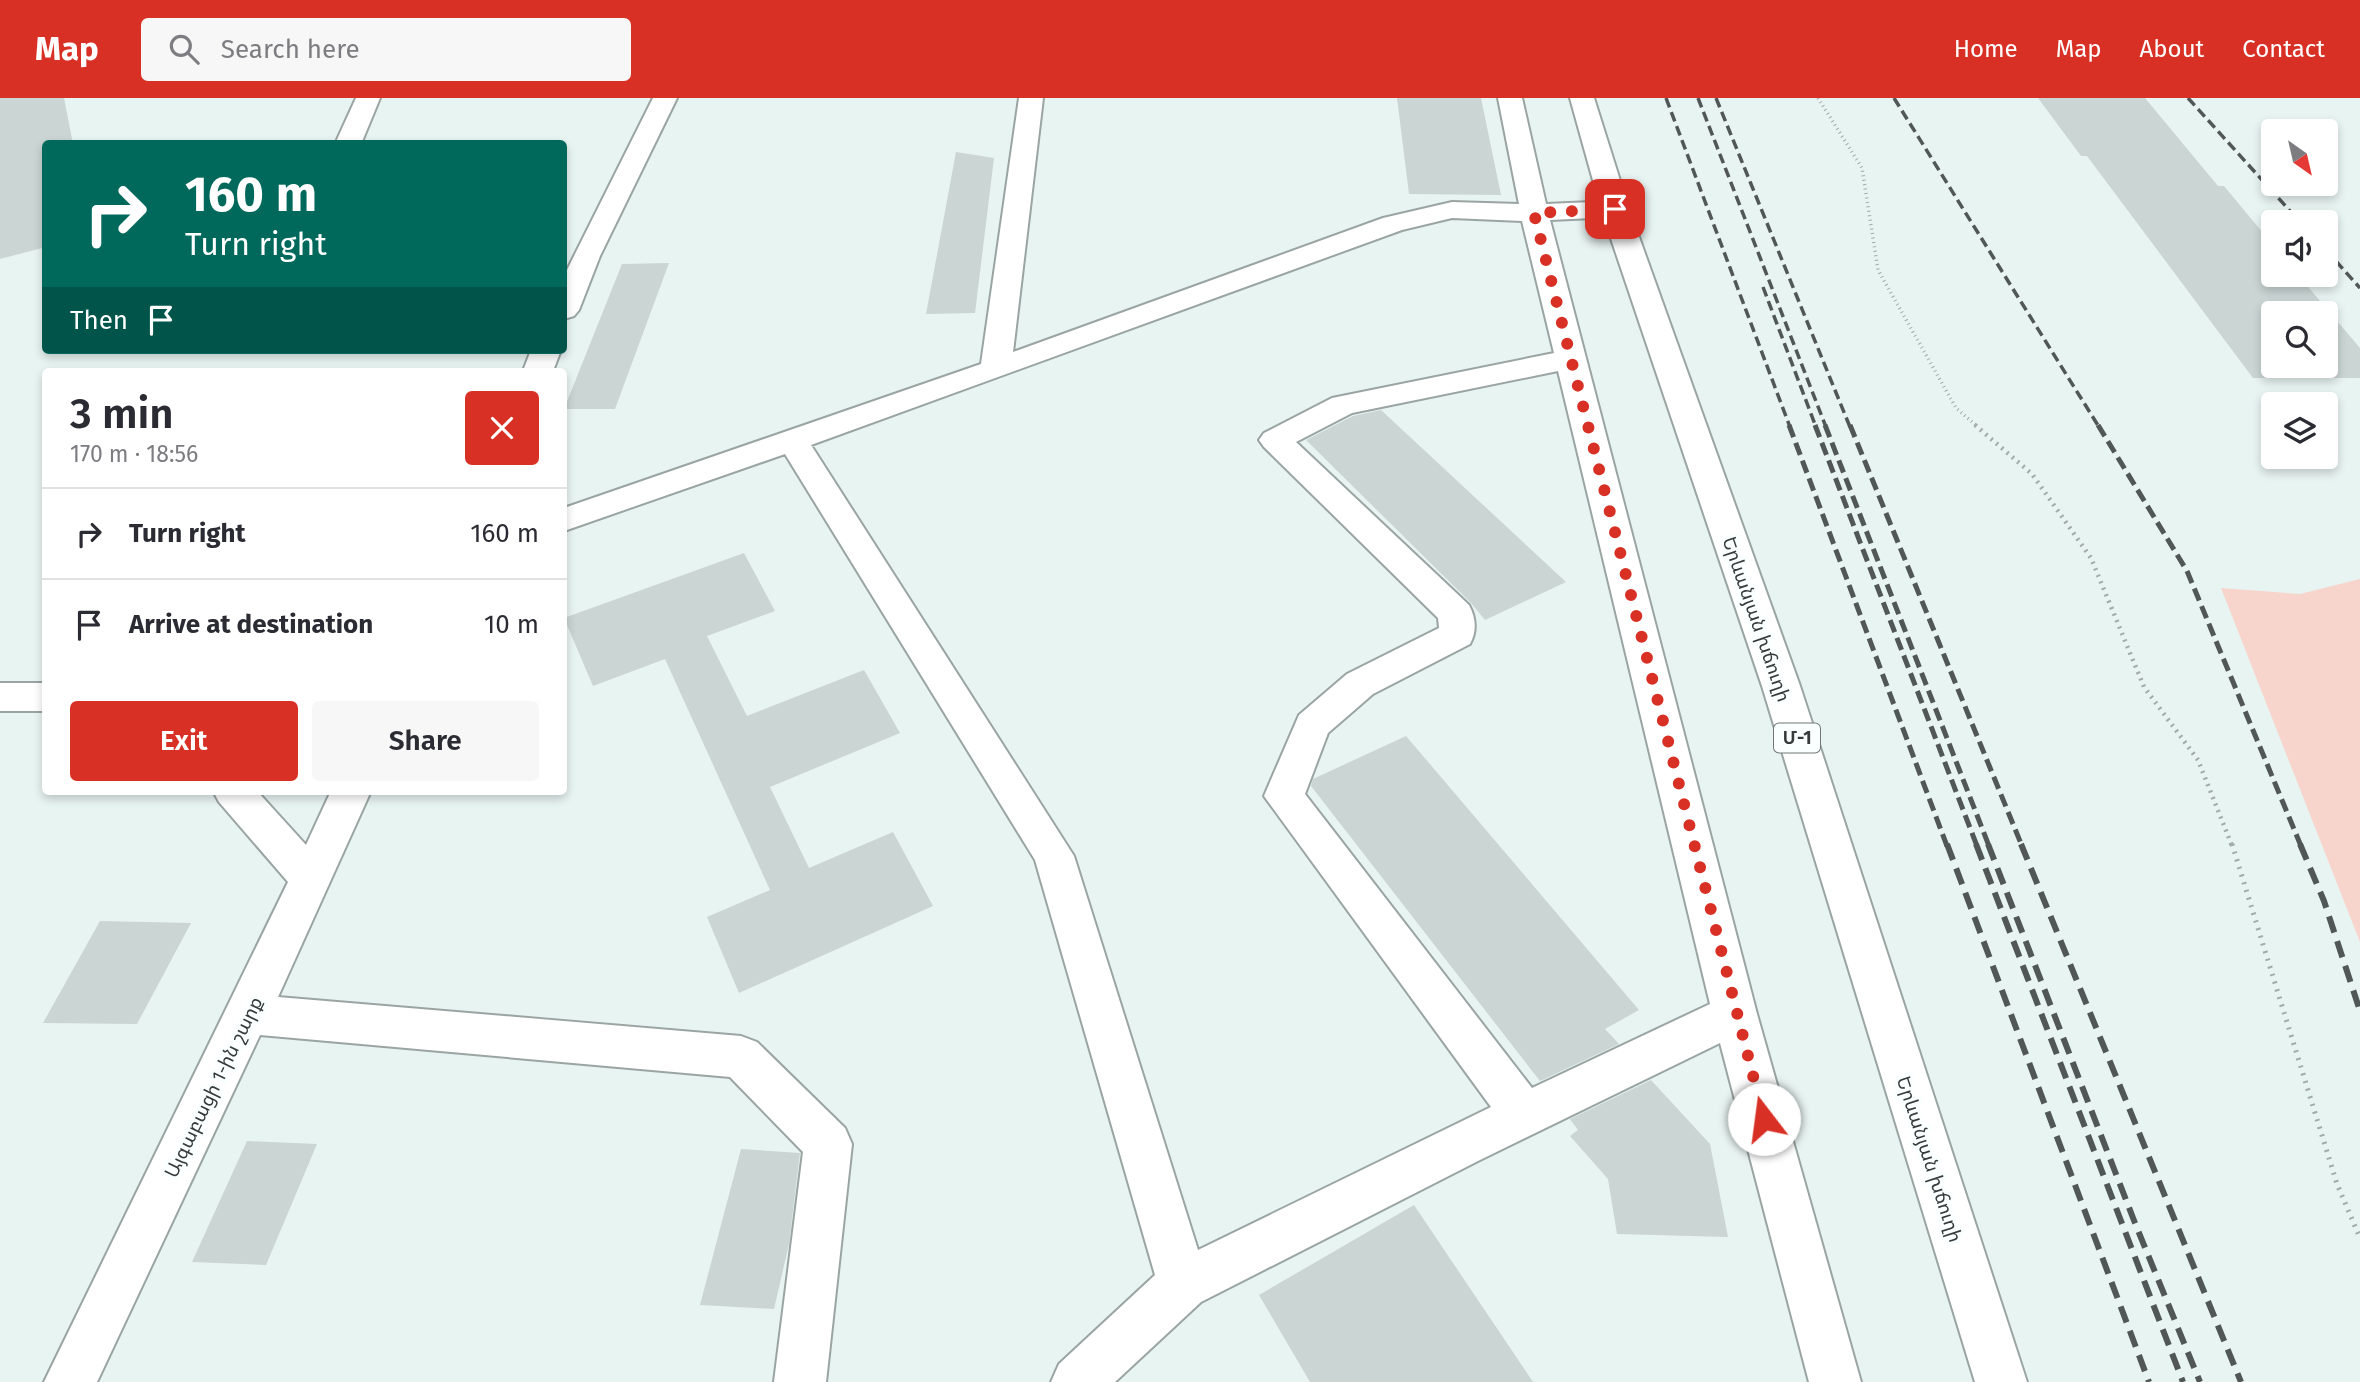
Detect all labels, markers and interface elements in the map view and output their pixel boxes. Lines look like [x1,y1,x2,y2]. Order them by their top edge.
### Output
search box [141,18,631,81]
text: Map [35,29,99,69]
icon: search [165,30,203,68]
text: Search here [221,34,360,65]
text: Home [1954,35,2018,63]
text: Map [2056,35,2102,63]
text: About [2140,35,2204,63]
text: Contact [2242,35,2325,63]
north arrow [2261,119,2338,196]
map controls [2261,119,2338,469]
text: 160 m [185,165,317,224]
icon: right [70,168,161,259]
pin [1585,179,1645,239]
icon: arrive [1596,190,1634,228]
button: sound [2261,210,2338,287]
text: Turn right [185,225,327,263]
icon: arrive [142,301,180,339]
button: search [2261,301,2338,378]
text: Then [70,305,128,336]
text: 3 min [70,389,174,439]
button: close [465,391,539,465]
button: layers [2261,392,2338,469]
text: 170 m · 18:56 [70,440,198,468]
icon: right [70,515,108,553]
text: Turn right [129,518,246,549]
text: 160 m [470,518,539,549]
street label: Երևանյան խճուղի [1717,534,1796,705]
icon: arrive [70,606,108,644]
text: Arrive at destination [129,609,373,640]
text: 10 m [484,609,539,640]
button: Exit [70,701,298,781]
button: Share [312,701,539,781]
road number: Մ-1 [1774,724,1820,752]
street label: Այգաբացի 1-ին շարք [160,993,267,1182]
street label: Երևանյան խճուղի [1892,1073,1967,1245]
position arrow [1727,1082,1801,1156]

